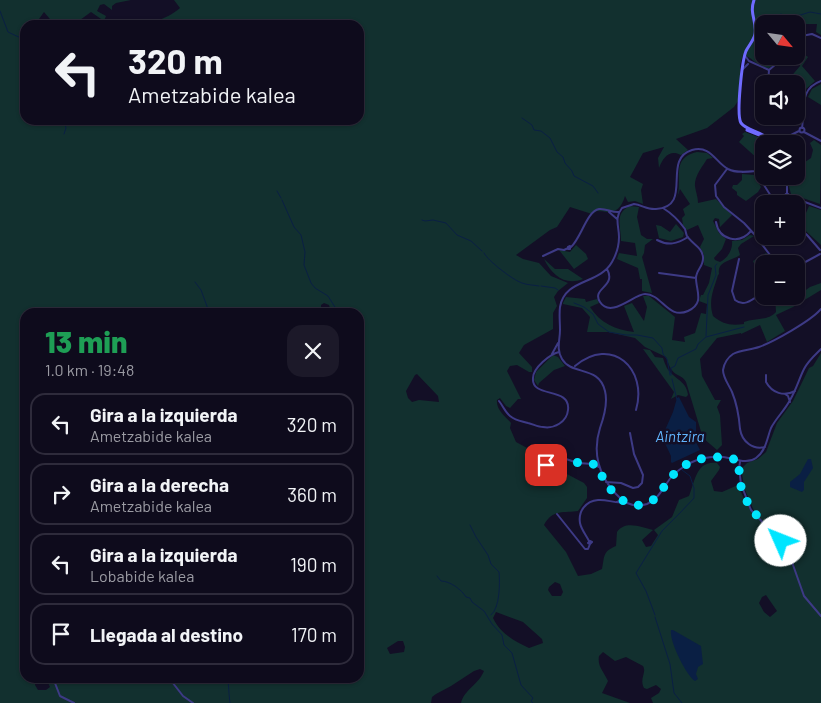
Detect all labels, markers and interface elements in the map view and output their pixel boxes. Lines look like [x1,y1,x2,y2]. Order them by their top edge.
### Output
north arrow [755,15,805,65]
map controls [755,15,805,305]
text: 320 m [128,39,223,81]
icon: left [45,40,110,105]
button: sound [755,75,805,125]
text: Ametzabide kalea [128,81,296,107]
button: layers [755,135,805,185]
button: + [755,195,805,245]
button: − [755,255,805,305]
text: 13 min [45,323,127,359]
button: close [287,325,339,377]
text: 1.0 km · 19:48 [45,360,134,379]
text: Gira a la izquierda [90,403,238,426]
icon: left [47,410,75,438]
text: 320 m [287,413,337,436]
text: Ametzabide kalea [90,426,212,445]
water label: Aintzira [656,427,705,445]
pin [525,444,567,486]
icon: arrive [532,451,560,479]
text: Gira a la derecha [90,473,229,496]
icon: right [47,480,75,508]
text: 360 m [287,483,337,506]
text: Ametzabide kalea [90,496,212,515]
position arrow [754,514,806,566]
text: Gira a la izquierda [90,543,238,566]
icon: left [47,550,75,578]
text: 190 m [290,553,337,576]
text: Lobabide kalea [90,566,194,585]
icon: arrive [47,620,75,648]
text: Llegada al destino [90,623,243,646]
text: 170 m [291,623,337,646]

